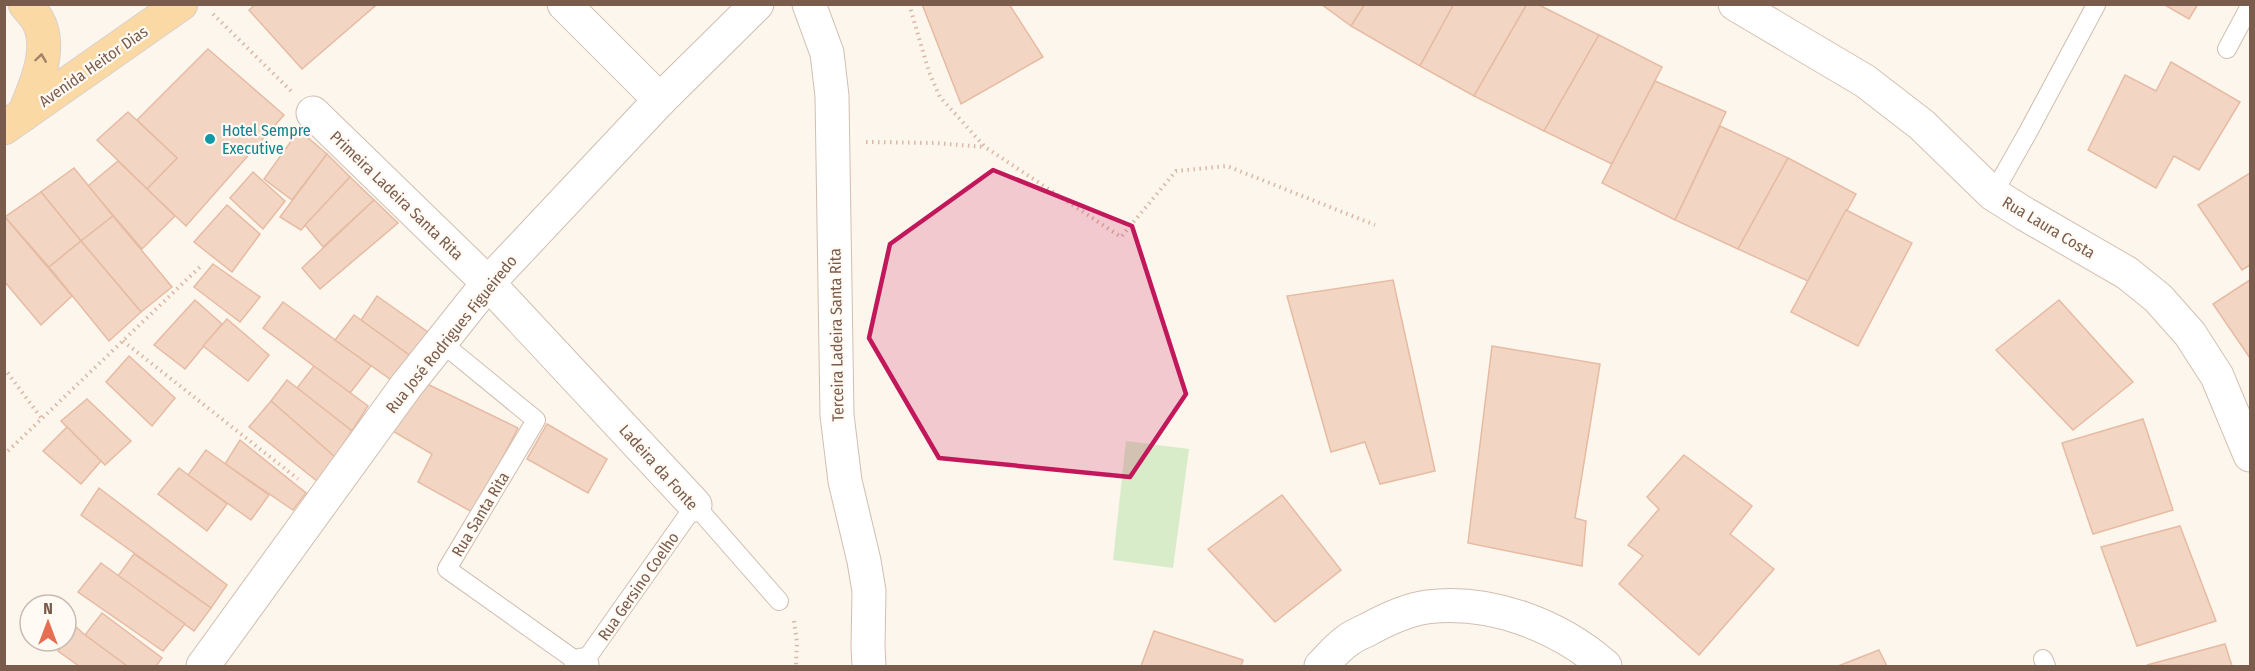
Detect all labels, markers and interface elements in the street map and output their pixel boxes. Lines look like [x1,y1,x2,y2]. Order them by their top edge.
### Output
street label: Avenida Heitor Dias [35,22,151,111]
one-way arrow [35,54,47,63]
place label: Hotel Sempre Executive [222,121,311,158]
street label: Primeira Ladeira Santa Rita [326,127,467,264]
marker: Hotel Sempre Executive [203,132,217,146]
street label: Rua Laura Costa [1999,192,2099,263]
street label: Terceira Ladeira Santa Rita [825,248,848,422]
street label: Rua José Rodrigues Figueiredo [382,252,521,417]
street label: Ladeira da Fonte [615,421,702,514]
street label: Rua Santa Rita [448,468,513,560]
street label: Rua Gersino Coelho [594,528,683,644]
north arrow [18,593,78,653]
text: N [43,599,53,618]

